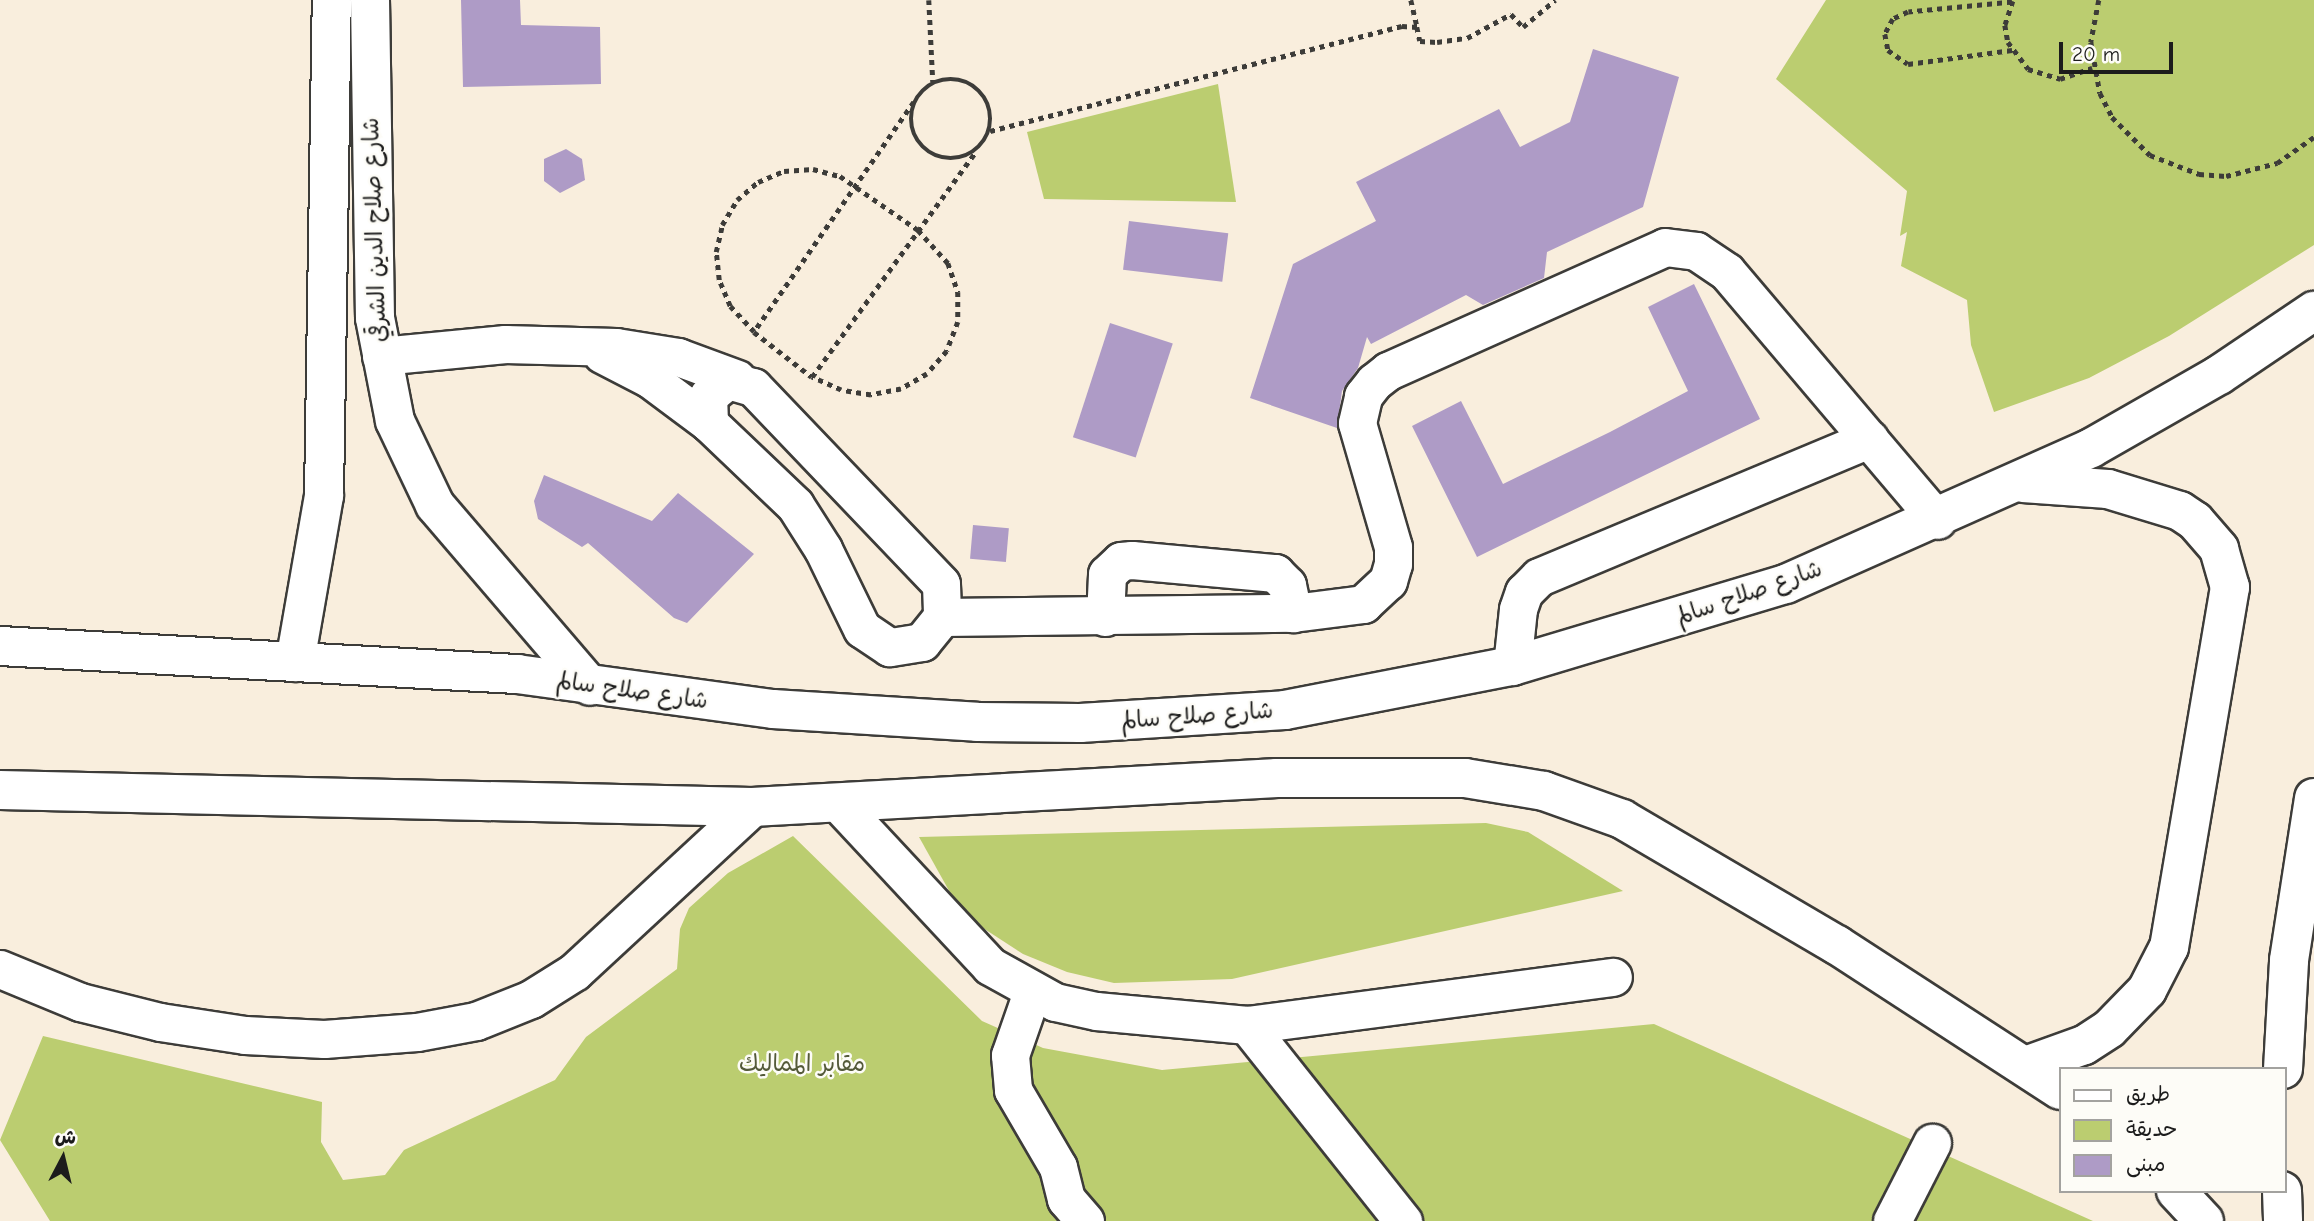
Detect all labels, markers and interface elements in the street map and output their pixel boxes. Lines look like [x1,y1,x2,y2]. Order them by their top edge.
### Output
scale bar [2062,28,2176,72]
text: 20 m [2072,42,2120,66]
street label: شارع صلاح الدين الشرقي [357,117,393,343]
street label: شارع صلاح سالم [1672,555,1826,631]
street label: شارع صلاح سالم [554,667,710,715]
street label: شارع صلاح سالم [1120,697,1274,735]
park label: مقابر المماليك [739,1050,865,1078]
legend [2058,1067,2286,1193]
text: طريق [2126,1082,2170,1106]
text: حديقة [2126,1117,2177,1141]
north arrow [28,1123,98,1193]
text: ش [54,1125,77,1149]
text: مبنى [2126,1152,2165,1176]

